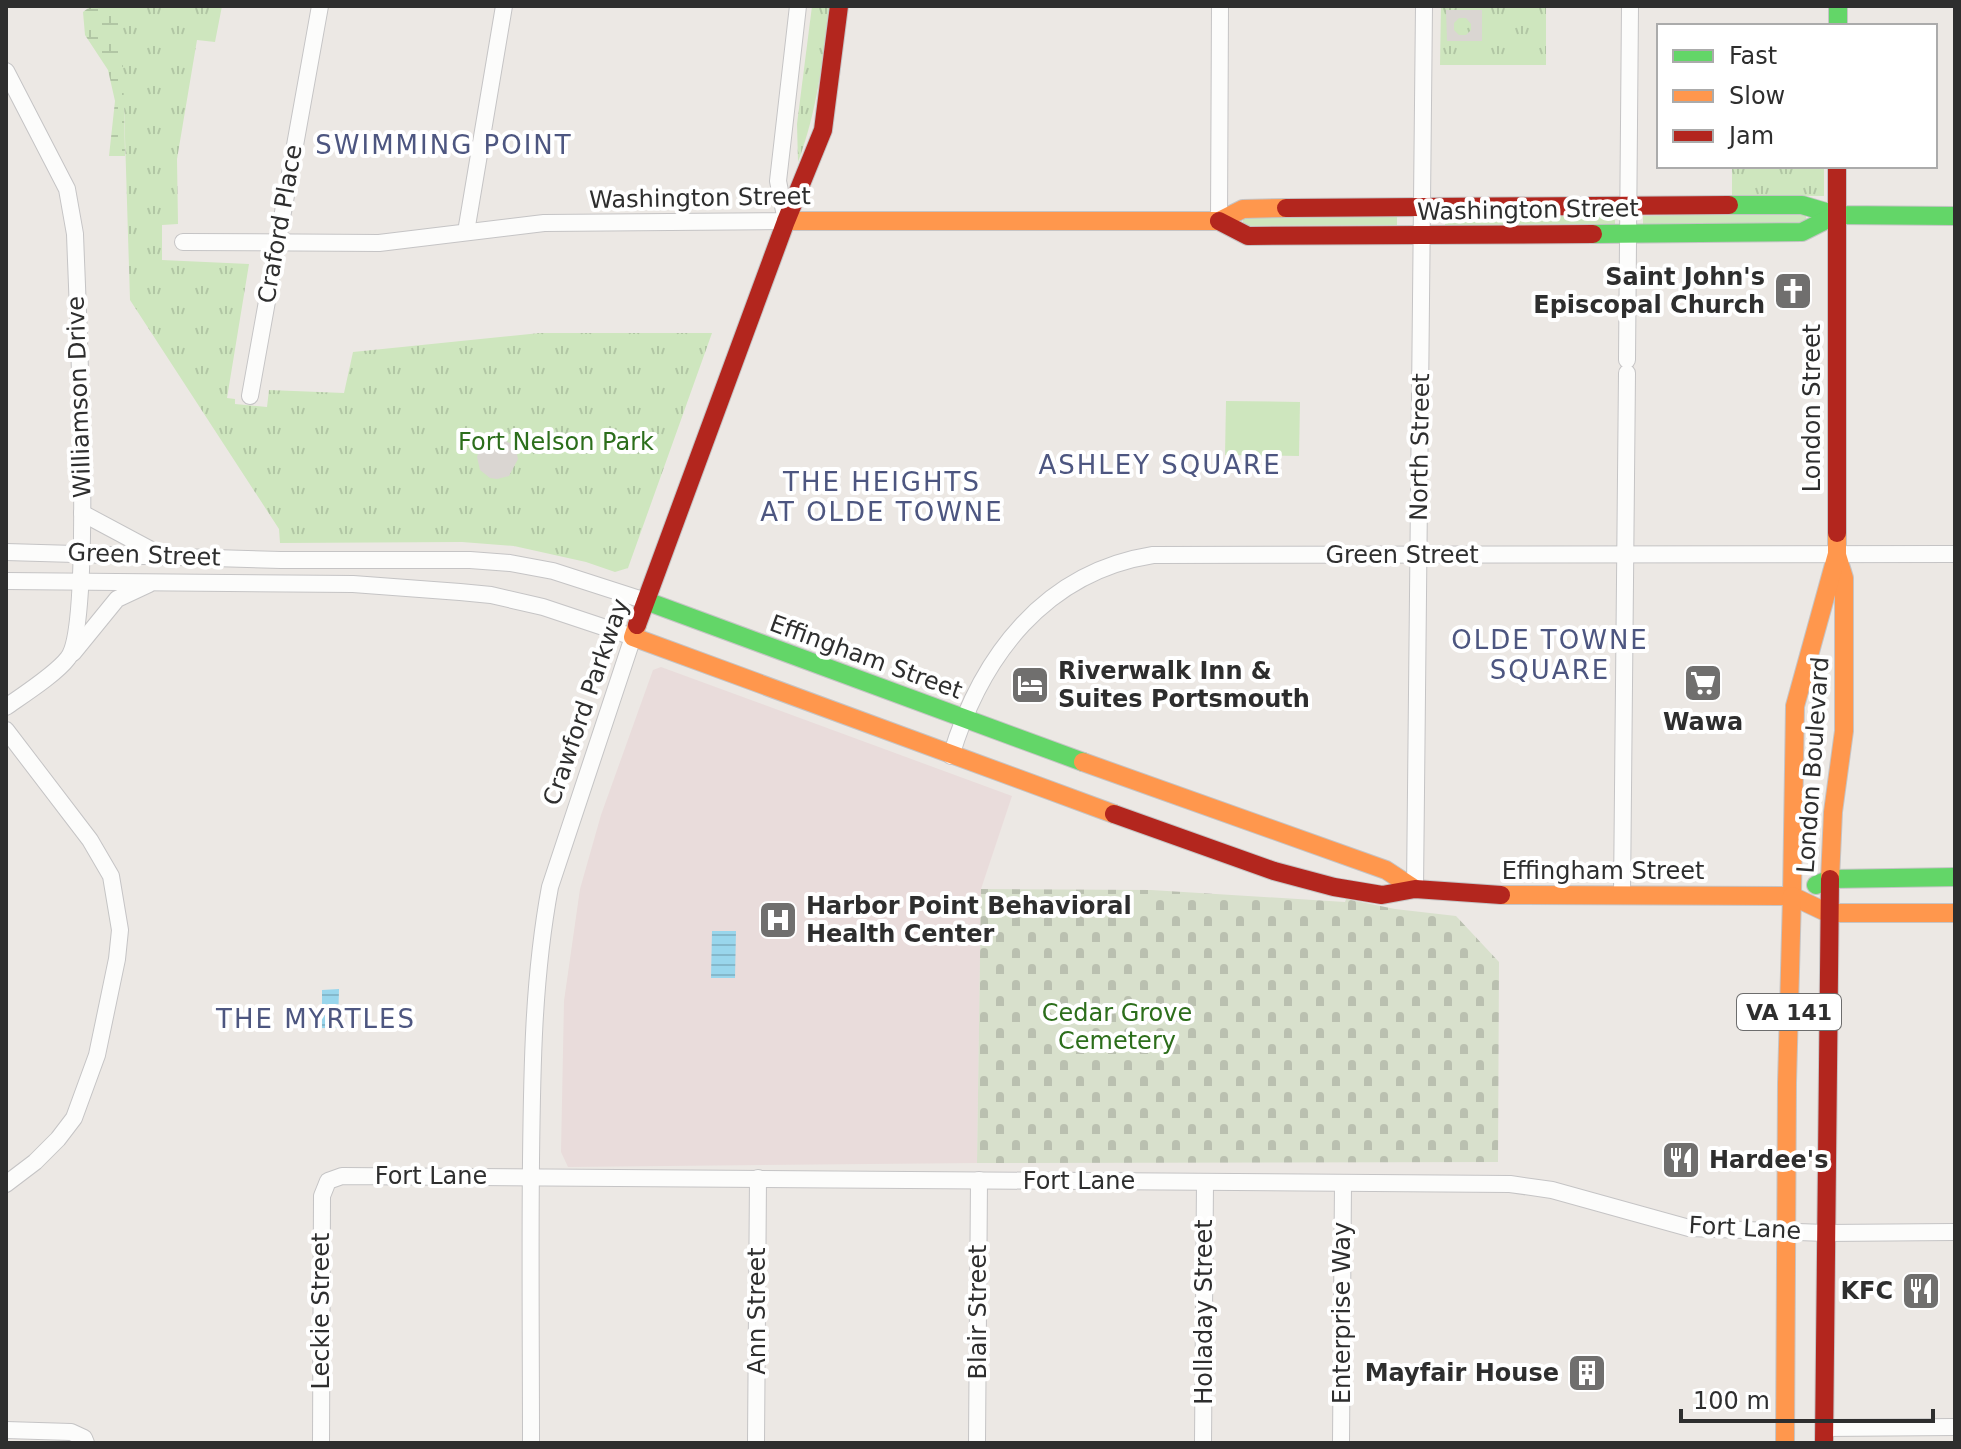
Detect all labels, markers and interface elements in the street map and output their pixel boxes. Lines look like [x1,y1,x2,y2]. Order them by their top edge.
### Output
legend [1657,24,1937,168]
text: Fast [1729,42,1777,70]
text: Slow [1729,82,1785,110]
text: Jam [1727,122,1774,150]
district label: SWIMMING POINT [315,130,573,160]
street label: Craford Place [252,142,308,306]
street label: Washington Street [589,182,811,214]
street label: Washington Street [1417,194,1639,226]
place label: Saint John's Episcopal Church [1533,263,1765,319]
church icon: Saint John's Episcopal Church [1772,270,1814,312]
street label: Williamson Drive [61,296,97,498]
street label: London Street [1798,324,1826,492]
street label: North Street [1405,373,1435,521]
park label: Fort Nelson Park [458,428,654,456]
district label: ASHLEY SQUARE [1038,450,1282,480]
district label: THE HEIGHTS AT OLDE TOWNE [760,467,1004,527]
street label: Green Street [67,538,221,572]
street label: Green Street [1325,541,1479,569]
street label: Crawford Parkway [537,595,635,809]
street label: Effingham Street [766,609,966,705]
district label: OLDE TOWNE SQUARE [1451,625,1649,685]
street label: London Boulevard [1791,656,1835,874]
place label: Riverwalk Inn & Suites Portsmouth [1058,657,1310,713]
supermarket icon: Wawa [1682,662,1724,704]
hotel icon: Riverwalk Inn & Suites Portsmouth [1009,664,1051,706]
place label: Wawa [1663,708,1743,736]
street label: Effingham Street [1502,857,1704,885]
place label: Harbor Point Behavioral Health Center [806,892,1132,948]
hospital icon: Harbor Point Behavioral Health Center [757,899,799,941]
road number: VA 141 [1737,994,1841,1030]
park label: Cedar Grove Cemetery [1042,999,1192,1055]
district label: THE MYRTLES [215,1004,416,1034]
restaurant icon: Hardee's [1660,1139,1702,1181]
place label: Hardee's [1709,1146,1828,1174]
street label: Fort Lane [375,1162,487,1190]
street label: Fort Lane [1023,1167,1135,1195]
street label: Fort Lane [1688,1211,1802,1245]
street label: Holladay Street [1190,1219,1218,1405]
street label: Enterprise Way [1328,1222,1356,1404]
street label: Leckie Street [307,1233,335,1389]
street label: Blair Street [964,1245,992,1379]
street label: Ann Street [743,1247,771,1375]
restaurant icon: KFC [1900,1270,1942,1312]
place label: KFC [1840,1277,1893,1305]
building icon: Mayfair House [1566,1352,1608,1394]
place label: Mayfair House [1365,1359,1559,1387]
scale bar [1681,1373,1933,1423]
text: 100 m [1693,1387,1770,1415]

